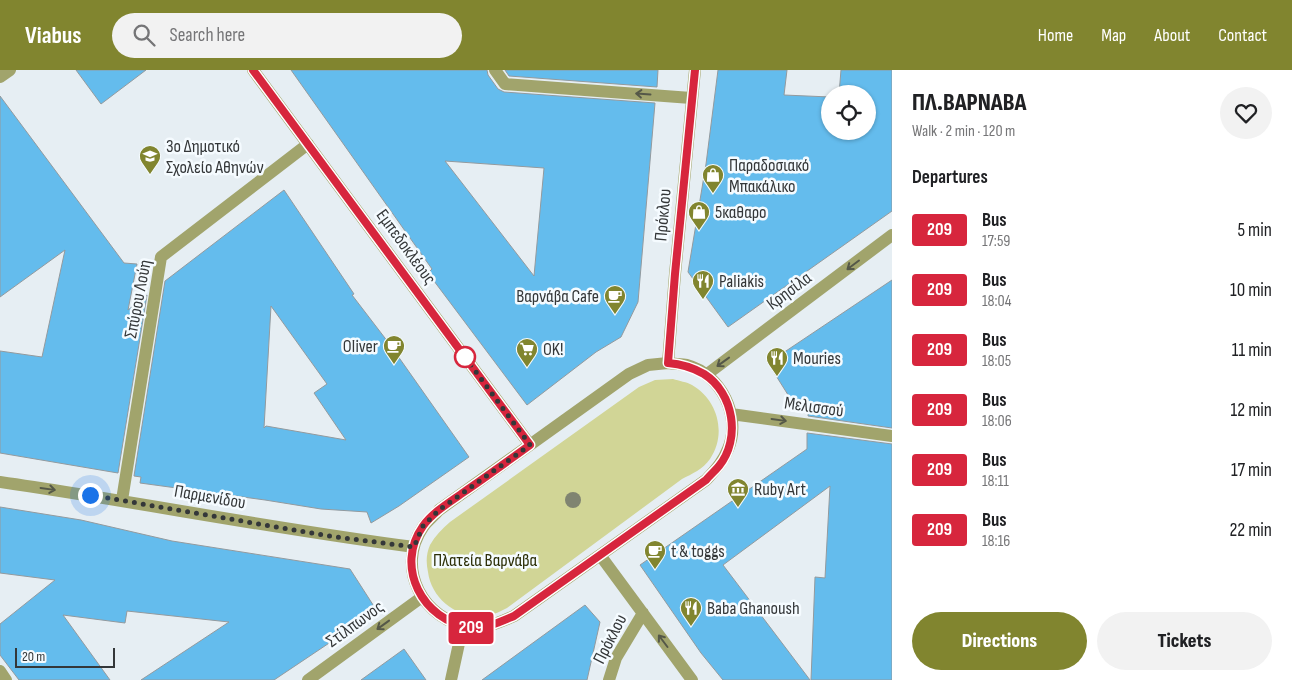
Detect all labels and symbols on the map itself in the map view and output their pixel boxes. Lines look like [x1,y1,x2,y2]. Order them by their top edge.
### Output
one-way arrow [635,89,651,99]
place label: 3ο Δημοτικό Σχολείο Αθηνών [166,136,264,178]
school or university icon: 3ο Δημοτικό Σχολείο Αθηνών [138,144,162,175]
place label: Παραδοσιακό Μπακάλικο [729,155,809,197]
shop icon: Παραδοσιακό Μπακάλικο [701,163,725,194]
street label: Πρόκλου [650,188,676,242]
shop icon: 5καθαρο [687,200,711,231]
place label: 5καθαρο [715,202,767,223]
street label: Εμπεδοκλέους [372,205,440,289]
street label: Σπύρου Λούη [120,258,156,340]
one-way arrow [847,259,860,270]
street label: Κρησίλα [763,267,816,315]
restaurant icon: Paliakis [691,269,715,300]
place label: Paliakis [719,271,764,292]
cafe icon: Βαρνάβα Cafe [603,284,627,315]
place label: Βαρνάβα Cafe [516,286,599,307]
cafe icon: Oliver [382,334,406,365]
place label: Oliver [343,336,378,357]
supermarket icon: OK! [515,337,539,368]
place label: OK! [543,339,563,360]
unlabelled marker [454,346,476,368]
restaurant icon: Mouries [765,346,789,377]
place label: Mouries [793,348,841,369]
one-way arrow [716,357,730,367]
street label: Μελισσού [783,392,845,422]
one-way arrow [771,416,787,426]
museum icon: Ruby Art [726,477,750,508]
place label: Ruby Art [754,479,806,500]
street label: Παρμενίδου [173,480,247,514]
your location [78,483,103,508]
one-way arrow [40,484,56,494]
cafe icon: t & toggs [643,539,667,570]
place label: t & toggs [671,541,725,562]
park label: Πλατεία Βαρνάβα [433,550,538,571]
street label: Στίλπωνος [322,596,388,652]
restaurant icon: Baba Ghanoush [679,596,703,627]
place label: Baba Ghanoush [707,598,800,619]
street label: Πρόκλου [589,611,631,667]
line badge: 209 [442,612,500,644]
one-way arrow [376,620,390,630]
one-way arrow [658,634,668,648]
scale bar [15,645,115,668]

